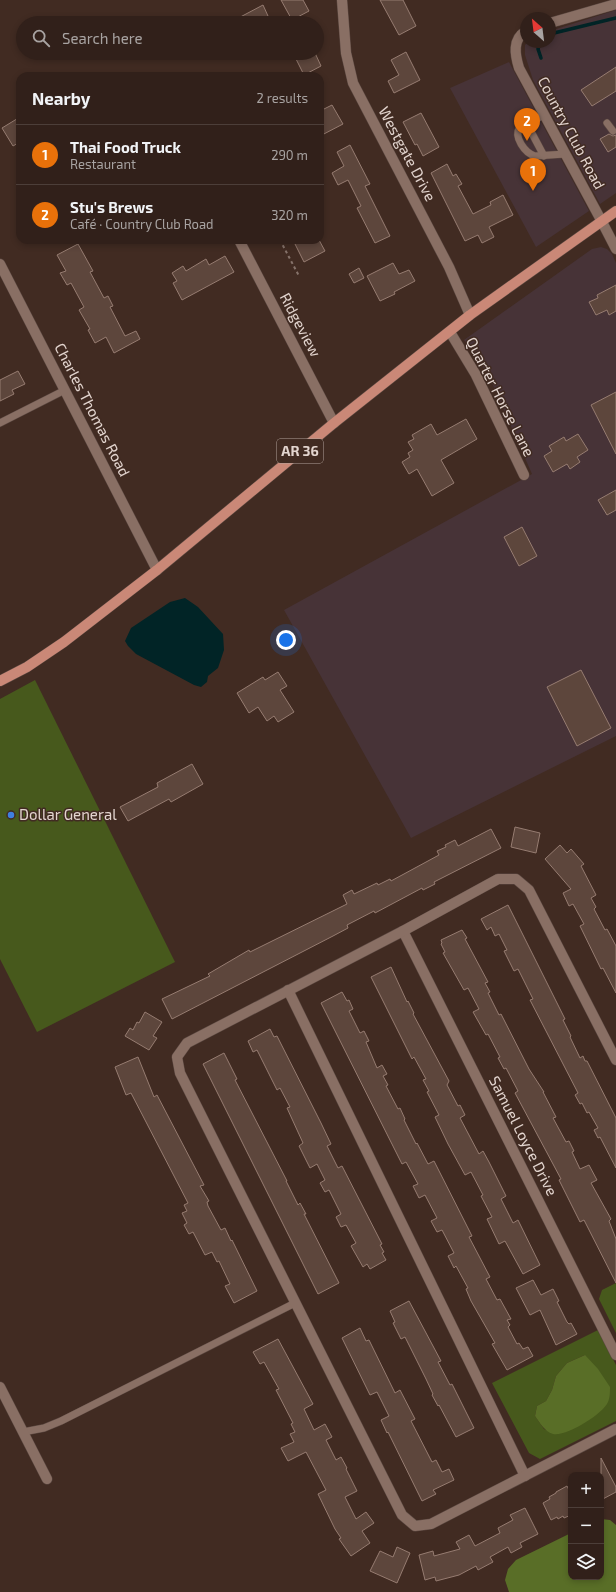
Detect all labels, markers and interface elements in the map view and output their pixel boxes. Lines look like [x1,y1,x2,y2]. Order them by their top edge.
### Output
north arrow [520,12,556,48]
search box [16,16,324,60]
icon: search [30,27,52,49]
text: Search here [62,29,143,47]
street label: Country Club Road [535,73,609,192]
text: Nearby [32,88,90,108]
text: 2 results [256,90,308,106]
street label: Westgate Drive [375,103,440,204]
pin: 2 [514,108,540,141]
text: Thai Food Truck [70,138,181,156]
text: 1 [42,147,48,163]
text: 290 m [271,147,308,163]
text: Restaurant [70,156,136,172]
pin: 1 [520,158,546,191]
text: Stu's Brews [70,198,153,216]
text: 2 [41,207,49,223]
text: 320 m [271,207,308,223]
text: Café · Country Club Road [70,216,214,232]
street label: Ridgeview [277,289,325,360]
street label: Quarter Horse Lane [462,334,539,460]
street label: Charles Thomas Road [51,340,134,479]
road number: AR 36 [277,439,323,463]
your location [276,630,296,650]
place label: Dollar General [19,805,117,823]
marker: Dollar General [6,810,16,820]
street label: Samuel Loyce Drive [486,1073,562,1198]
map controls [568,1472,604,1580]
button: + [568,1472,604,1508]
button: − [568,1508,604,1544]
button: layers [568,1544,604,1580]

